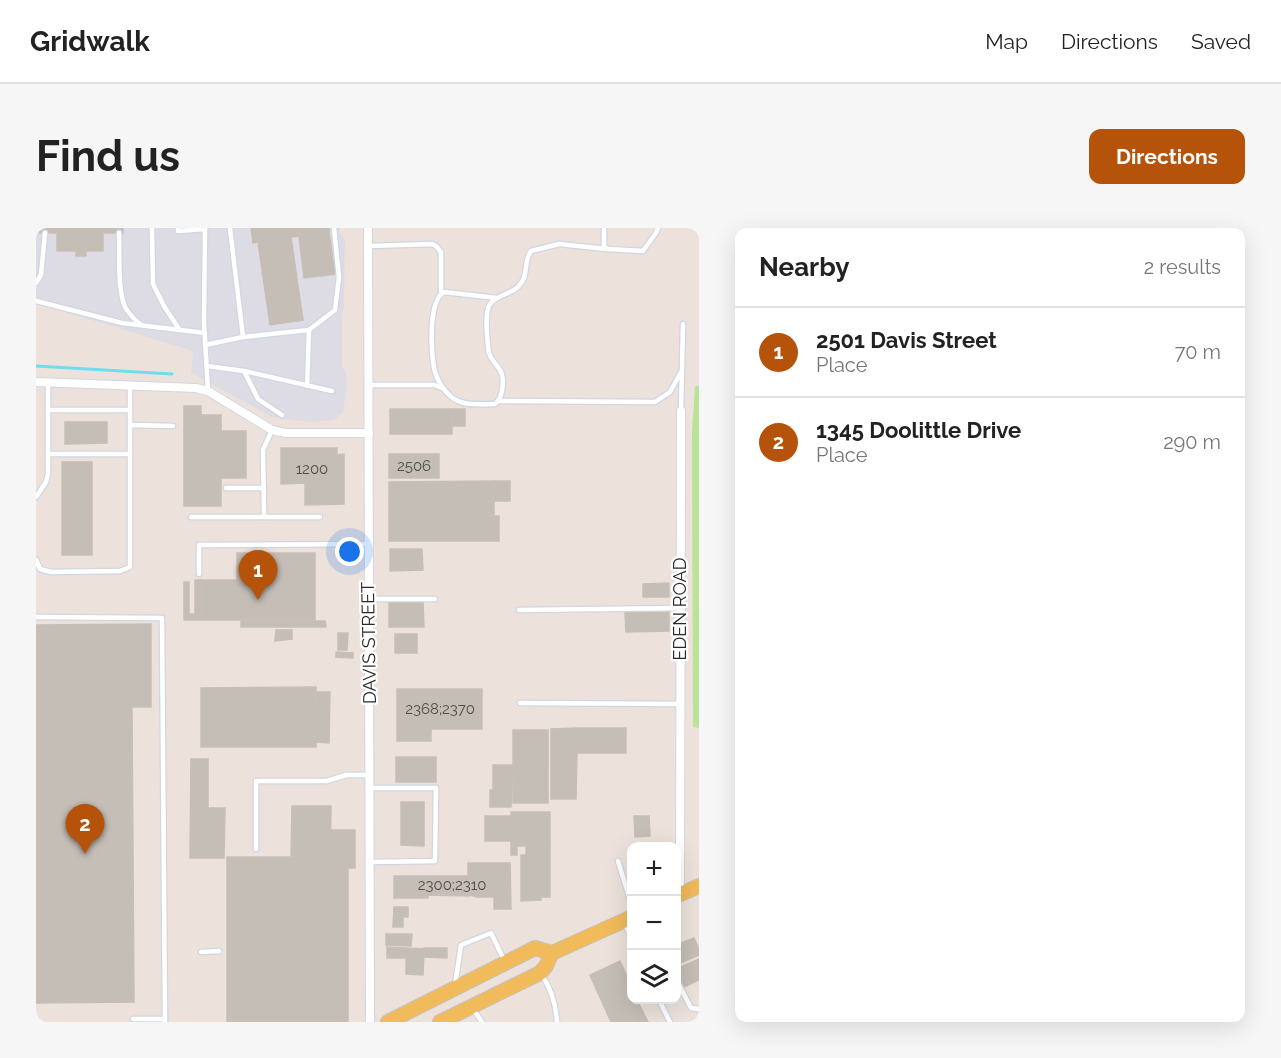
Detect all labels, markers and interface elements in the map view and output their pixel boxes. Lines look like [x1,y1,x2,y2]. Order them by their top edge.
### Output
text: Gridwalk [30,25,150,58]
text: Map [985,29,1028,54]
text: Directions [1061,29,1158,54]
text: Saved [1191,29,1251,54]
button: Directions [1089,129,1245,184]
text: Find us [36,132,180,181]
text: Nearby [759,252,849,282]
text: 2 results [1144,255,1221,279]
text: 2501 Davis Street [816,327,997,353]
text: 1 [774,340,783,364]
text: 70 m [1175,340,1221,364]
text: Place [816,353,867,377]
text: 1345 Doolittle Drive [816,417,1021,443]
text: 2 [773,430,784,454]
text: 290 m [1163,430,1221,454]
text: Place [816,443,867,467]
house number: 2506 [397,457,431,475]
house number: 1200 [296,460,328,478]
your location [335,537,364,566]
pin: 1 [238,550,278,600]
street label: EDEN ROAD [669,557,690,661]
street label: DAVIS STREET [357,582,380,704]
house number: 2368;2370 [405,700,475,718]
pin: 2 [65,804,104,854]
map controls [627,842,681,1004]
button: + [627,842,681,896]
house number: 2300;2310 [418,876,486,894]
button: − [627,896,681,950]
button: layers [627,950,681,1004]

